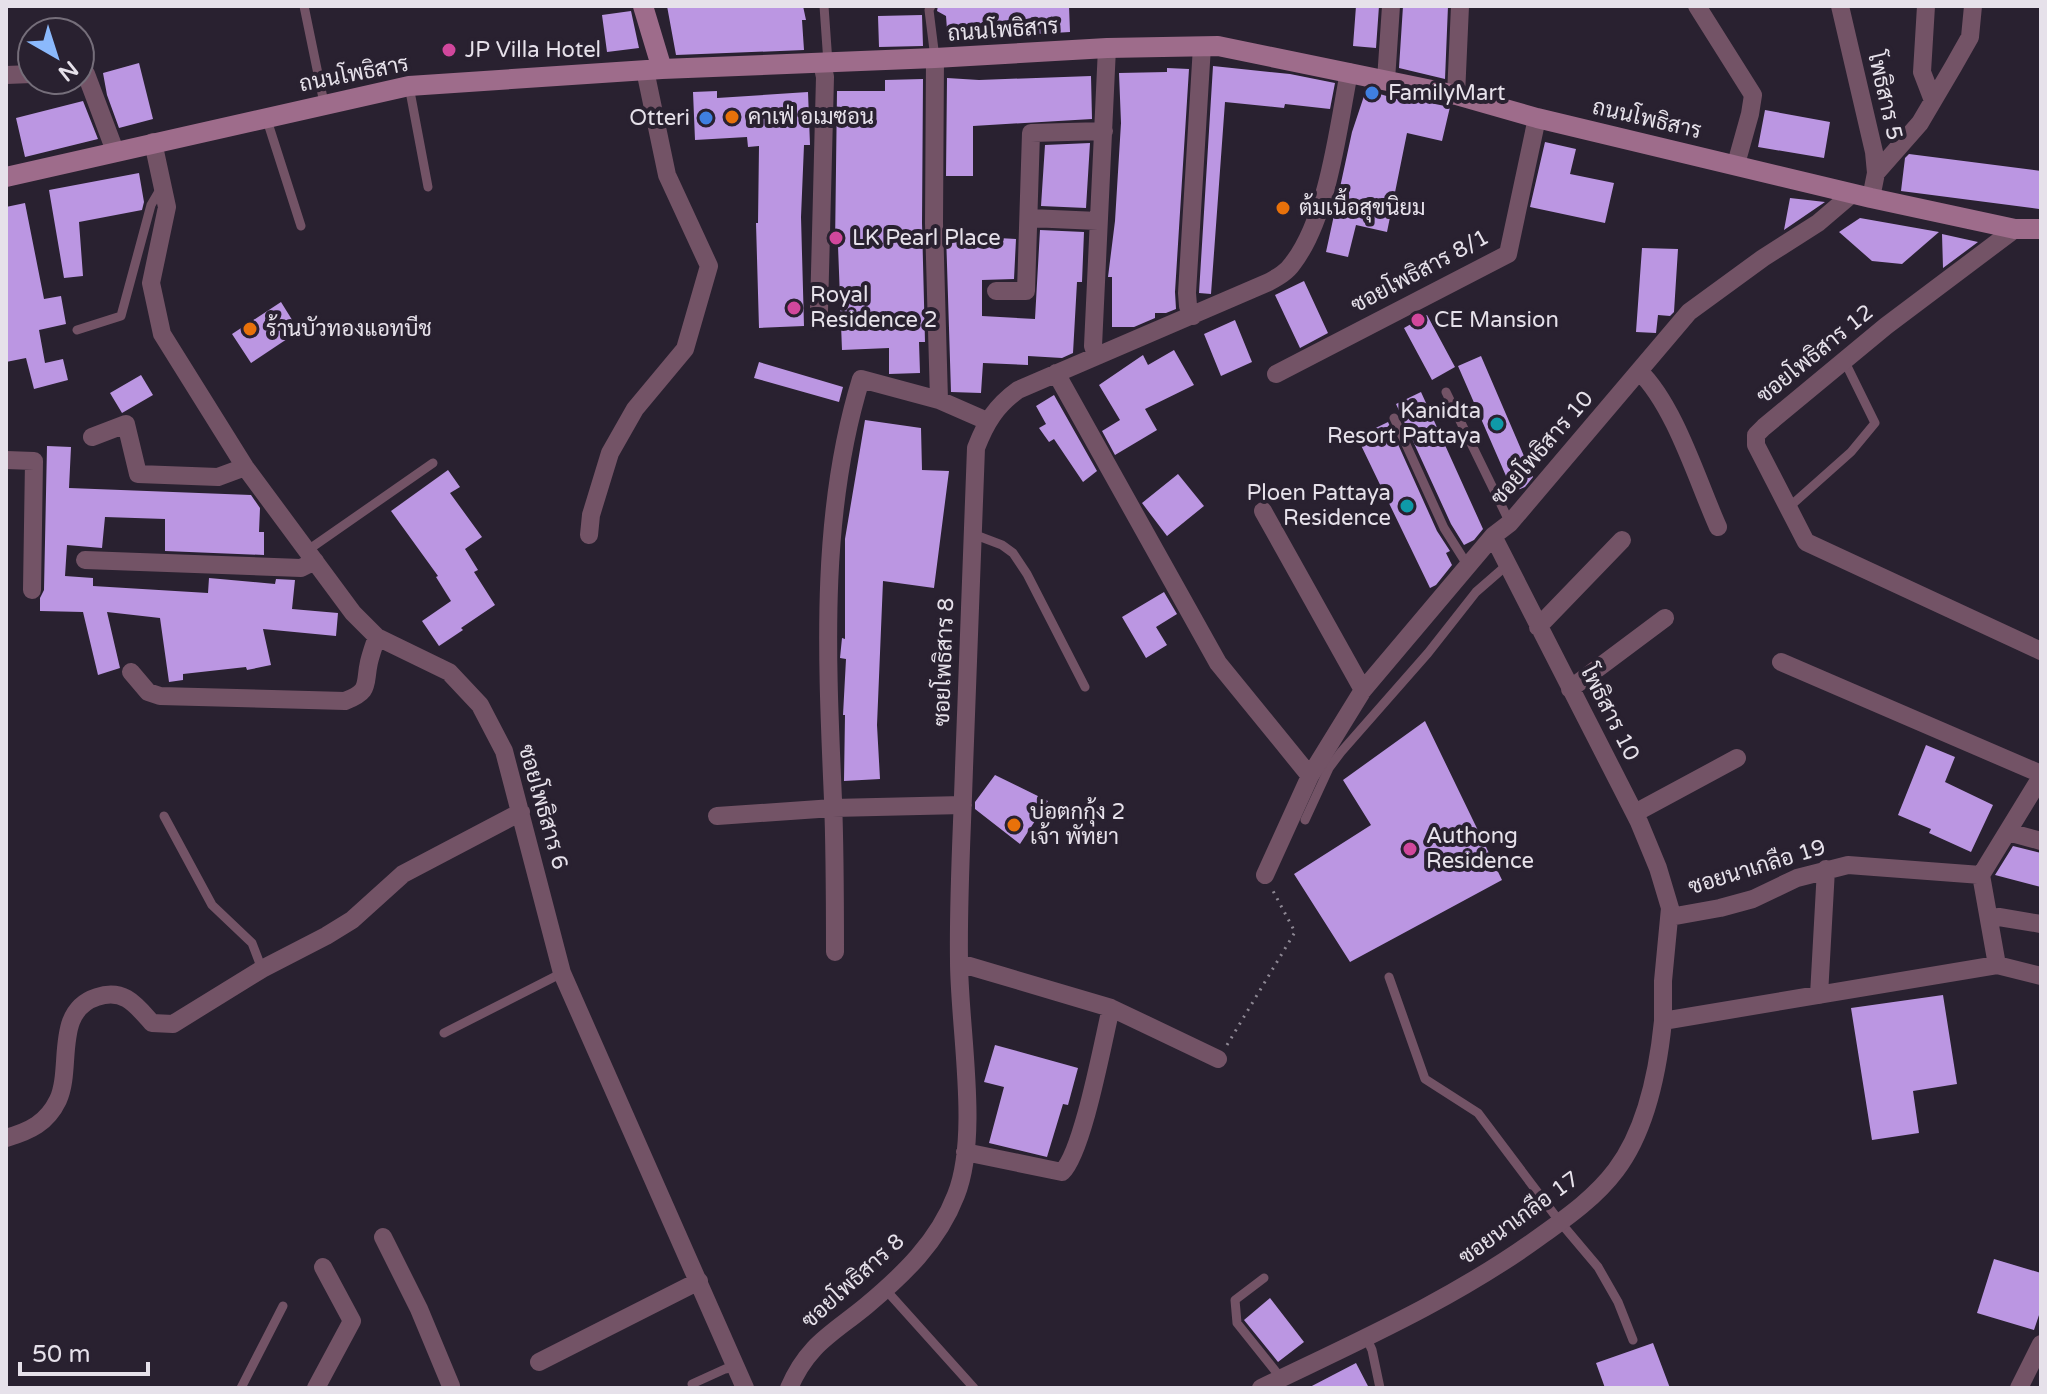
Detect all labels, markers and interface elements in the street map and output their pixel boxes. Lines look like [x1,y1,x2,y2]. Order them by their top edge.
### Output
street label: ถนนโพธิสาร [947,11,1059,47]
north arrow [16,16,96,96]
place label: JP Villa Hotel [465,37,601,63]
marker: JP Villa Hotel [440,41,458,59]
street label: โพธิสาร 5 [1862,48,1910,143]
street label: ถนนโพธิสาร [297,49,411,97]
text: N [53,55,83,86]
place label: FamilyMart [1388,80,1505,106]
marker: FamilyMart [1363,84,1381,102]
street label: ถนนโพธิสาร [1590,92,1704,144]
place label: คาเฟ่ อเมซอน [748,104,874,130]
place label: Otteri [629,105,690,131]
marker: คาเฟ่ อเมซอน [723,108,741,126]
marker: Otteri [697,109,715,127]
place label: ต้มเนื้อสุขนิยม [1299,188,1426,223]
marker: ต้มเนื้อสุขนิยม [1274,199,1292,217]
street label: ซอยโพธิสาร 8/1 [1346,222,1493,318]
place label: LK Pearl Place [852,225,1001,251]
marker: LK Pearl Place [827,229,845,247]
place label: Royal Residence 2 [810,282,938,333]
street label: ซอยโพธิสาร 12 [1750,297,1879,409]
marker: Royal Residence 2 [785,299,803,317]
place label: CE Mansion [1434,307,1559,333]
marker: CE Mansion [1409,311,1427,329]
place label: ร้านบัวทองแอทบีช [266,314,432,342]
marker: ร้านบัวทองแอทบีช [241,320,259,338]
street label: ซอยโพธิสาร 10 [1484,384,1599,510]
place label: Kanidta Resort Pattaya [1327,398,1481,449]
marker: Kanidta Resort Pattaya [1488,415,1506,433]
place label: Ploen Pattaya Residence [1247,480,1391,531]
marker: Ploen Pattaya Residence [1398,497,1416,515]
street label: ซอยโพธิสาร 8 [927,597,959,727]
street label: โพธิสาร 10 [1574,659,1647,765]
street label: ซอยโพธิสาร 6 [513,741,575,872]
place label: บ่อตกกุ้ง 2 เจ้า พัทยา [1030,797,1125,850]
marker: บ่อตกกุ้ง 2 เจ้า พัทยา [1005,816,1023,834]
place label: Authong Residence [1426,823,1534,874]
street label: ซอยนาเกลือ 19 [1685,833,1829,900]
marker: Authong Residence [1401,840,1419,858]
street label: ซอยนาเกลือ 17 [1453,1165,1584,1270]
street label: ซอยโพธิสาร 8 [795,1227,910,1334]
scale bar [20,1326,148,1376]
text: 50 m [32,1340,90,1369]

